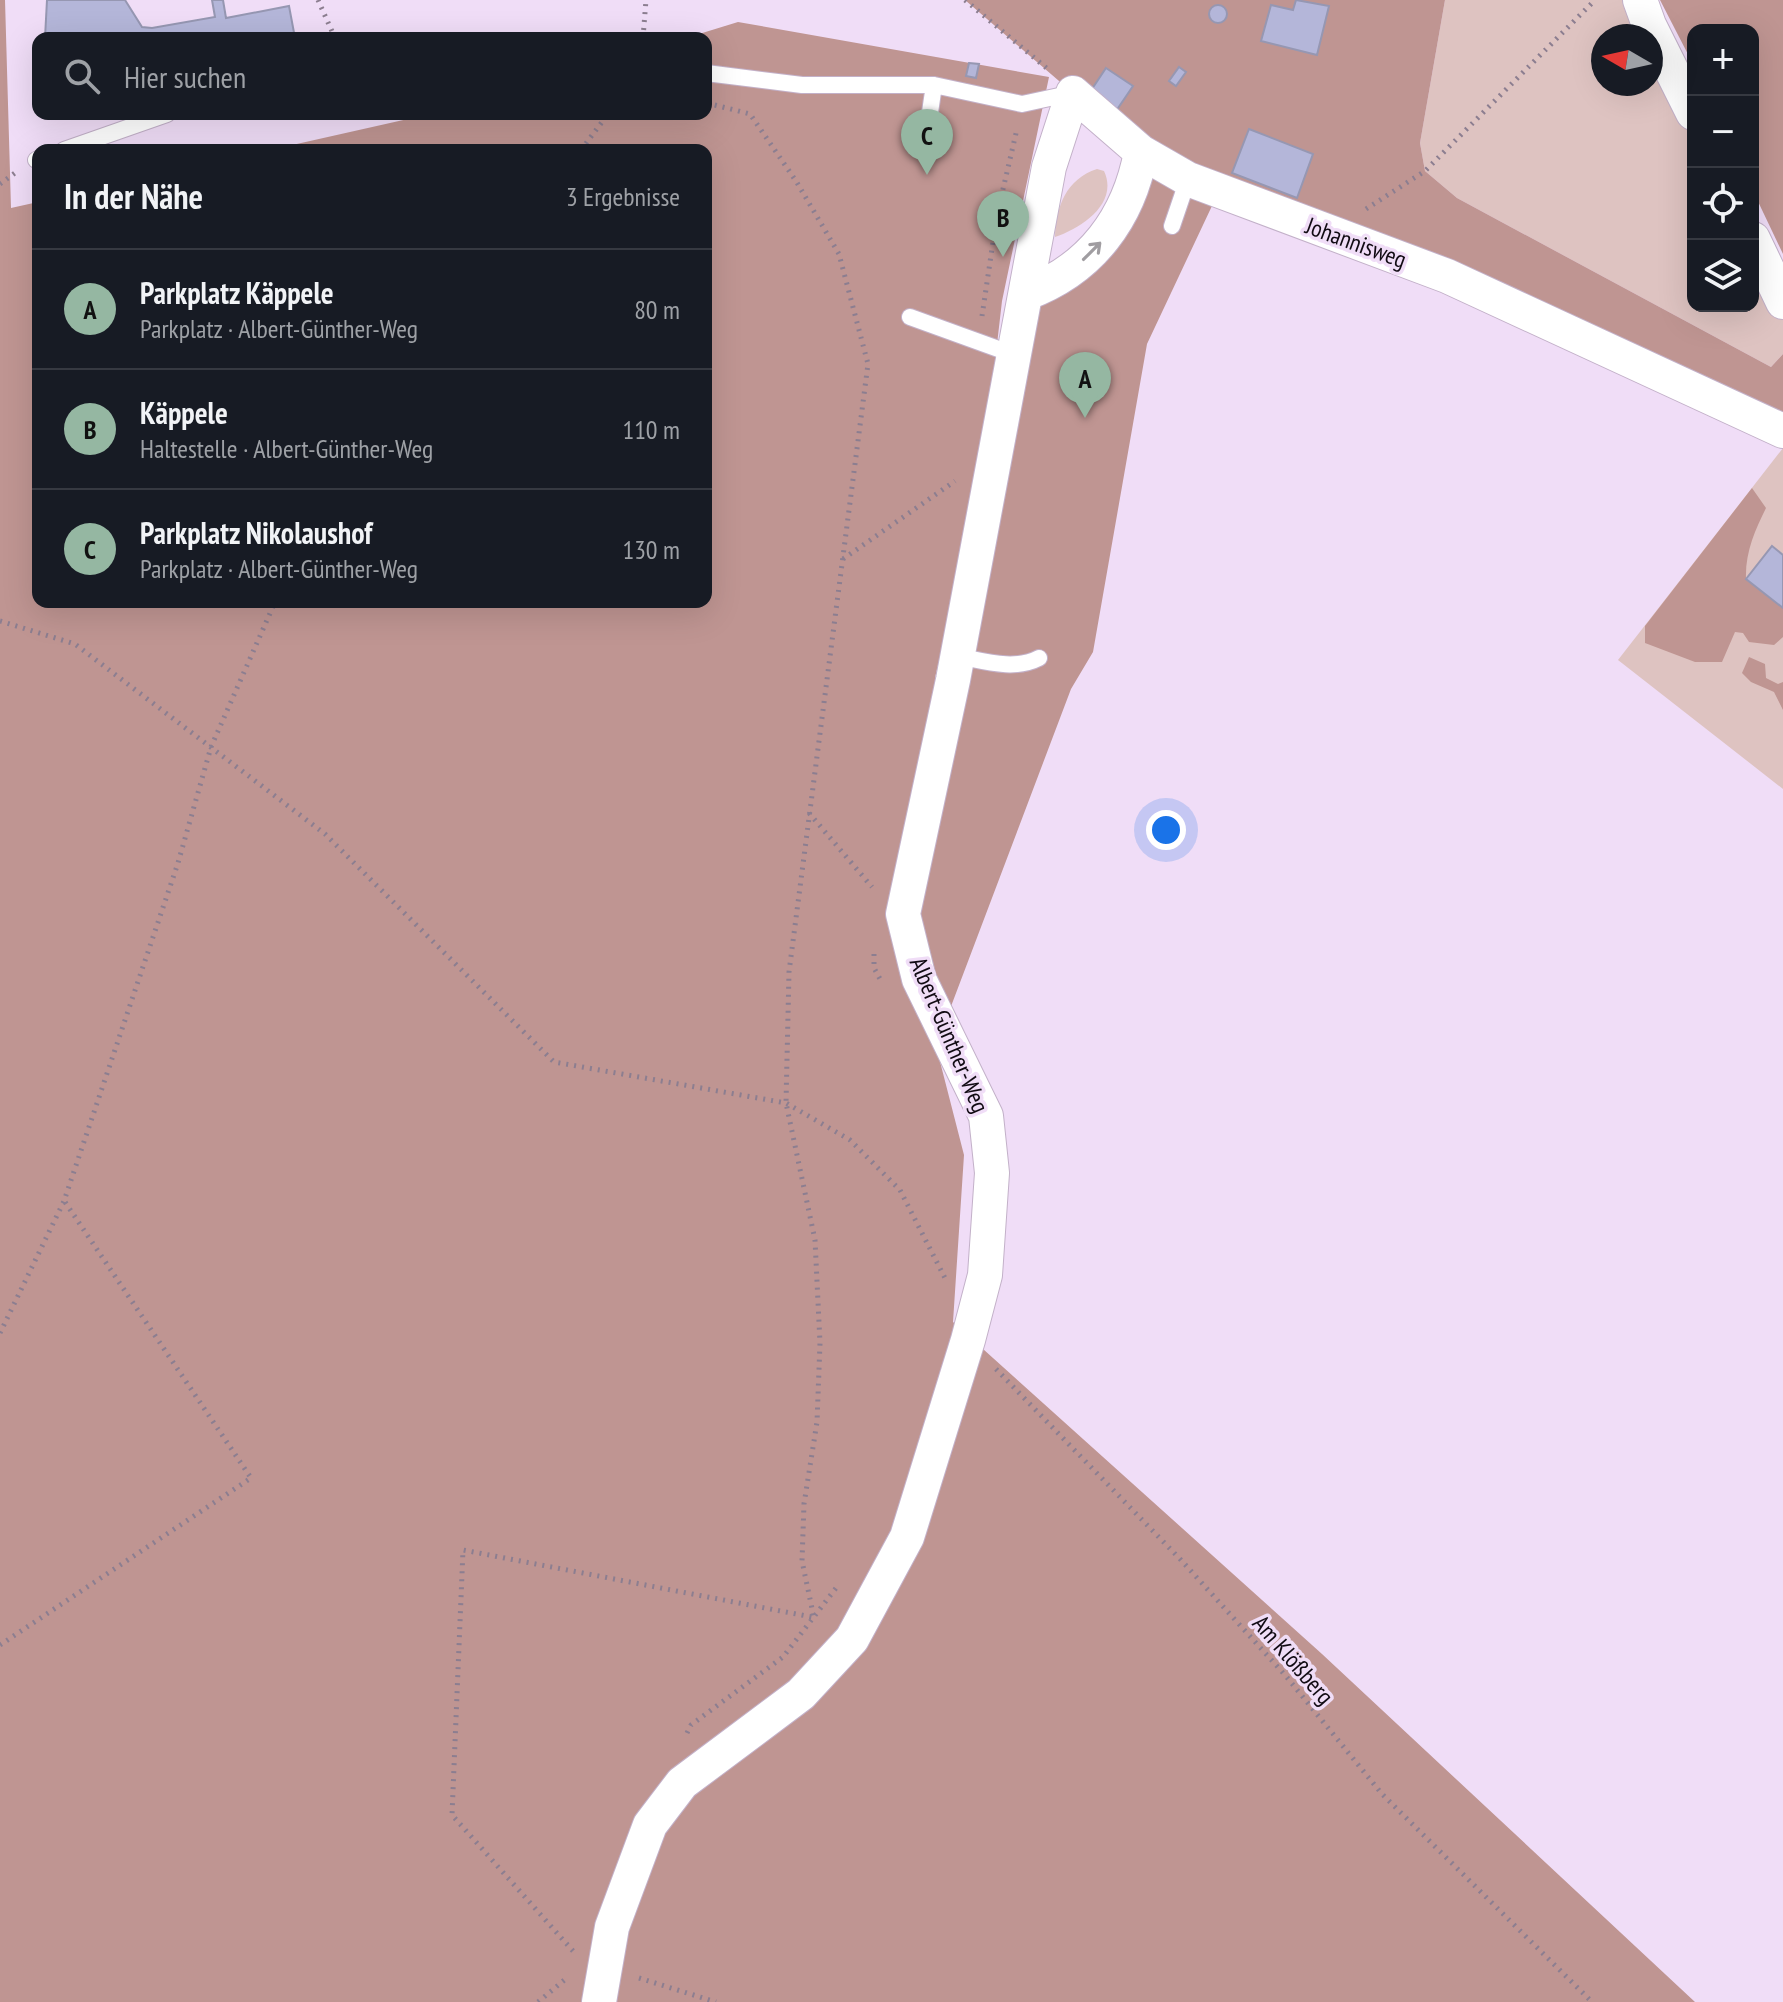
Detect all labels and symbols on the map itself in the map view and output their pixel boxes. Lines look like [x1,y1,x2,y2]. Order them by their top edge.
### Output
north arrow [1591,24,1663,96]
pin: C [901,109,953,175]
pin: B [977,191,1029,257]
street label: Johannisweg [1301,210,1411,275]
one-way arrow [1083,241,1102,261]
pin: A [1059,352,1111,418]
your location [1146,810,1186,850]
street label: Albert-Günther-Weg [903,952,996,1117]
street label: Am Klößberg [1246,1608,1341,1711]

